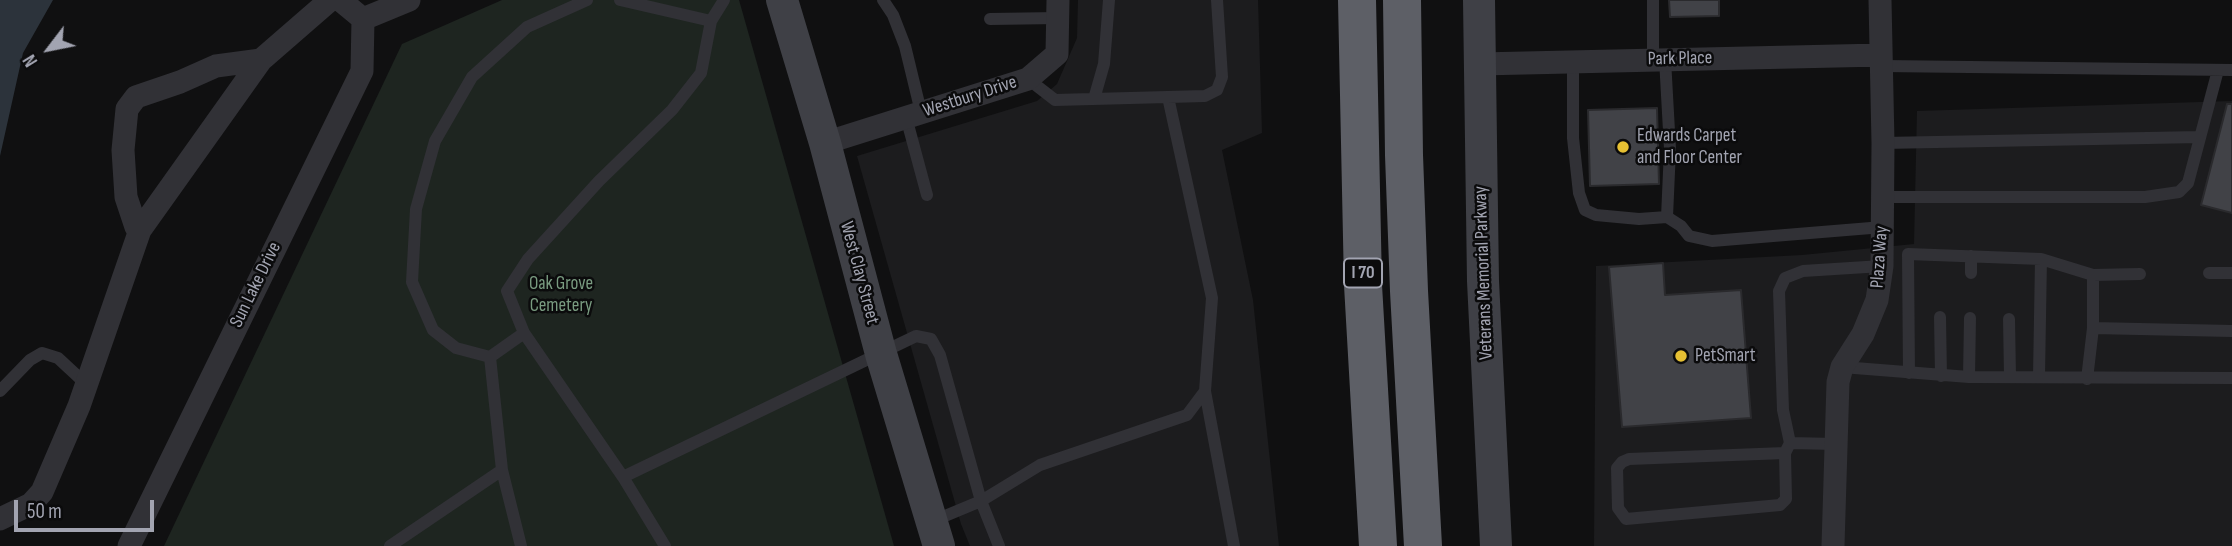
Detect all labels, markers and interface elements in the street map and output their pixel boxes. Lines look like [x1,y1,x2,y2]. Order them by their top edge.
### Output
north arrow [14,14,84,84]
street label: Park Place [1647,47,1713,71]
text: N [18,50,43,71]
street label: Westbury Drive [920,71,1020,123]
place label: Edwards Carpet and Floor Center [1637,125,1742,169]
marker: Edwards Carpet and Floor Center [1615,139,1631,155]
street label: Veterans Memorial Parkway [1470,186,1498,360]
street label: West Clay Street [834,219,884,327]
street label: Plaza Way [1866,225,1894,289]
street label: Sun Lake Drive [226,238,286,332]
road number: I 70 [1344,258,1382,288]
park label: Oak Grove Cemetery [529,273,593,317]
place label: PetSmart [1695,345,1756,367]
marker: PetSmart [1673,348,1689,364]
scale bar [18,486,158,530]
text: 50 m [27,499,62,524]

